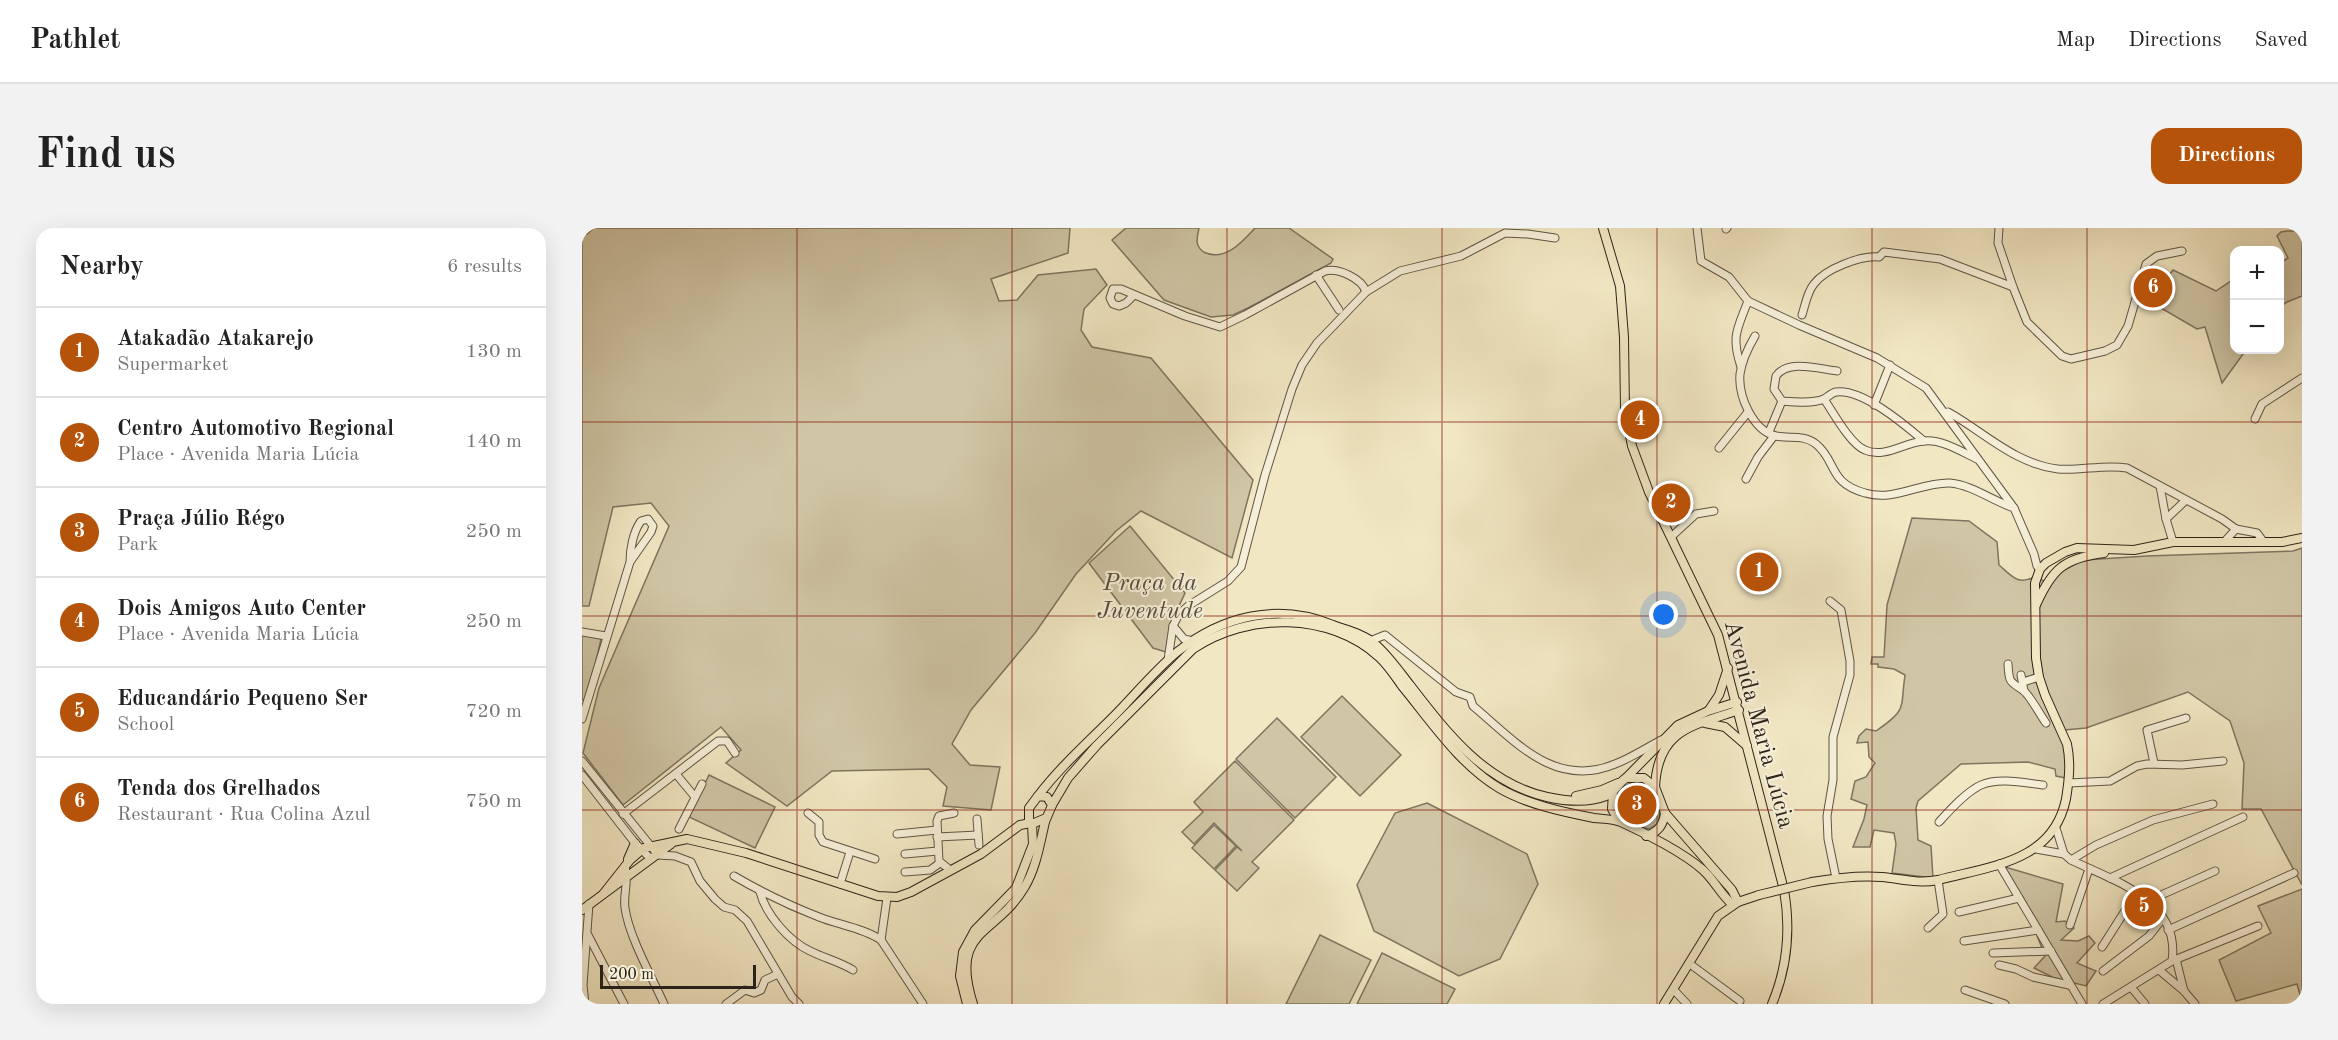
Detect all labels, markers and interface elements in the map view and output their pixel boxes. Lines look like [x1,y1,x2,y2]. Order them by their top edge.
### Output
text: Pathlet [30,27,121,55]
text: Map [2056,30,2095,51]
text: Directions [2128,30,2222,51]
text: Saved [2255,30,2308,51]
button: Directions [2151,128,2302,184]
text: Find us [36,135,175,177]
map controls [2230,246,2284,354]
button: + [2230,246,2284,300]
text: Nearby [60,254,144,280]
text: 6 results [447,257,522,277]
pin: 6 [2134,266,2172,310]
button: − [2230,300,2284,354]
text: Atakadão Atakarejo [117,328,314,350]
text: 1 [74,342,85,362]
text: 130 m [466,342,522,362]
text: Supermarket [117,355,228,375]
pin: 4 [1620,398,1660,442]
text: Centro Automotivo Regional [117,418,394,440]
text: 2 [74,432,85,452]
text: 140 m [466,432,522,452]
text: Place · Avenida Maria Lúcia [117,445,359,465]
pin: 2 [1652,480,1690,526]
text: Praça Júlio Régo [117,508,285,530]
text: 3 [74,522,85,542]
text: 250 m [466,522,522,542]
text: Park [117,535,158,555]
pin: 1 [1740,550,1778,594]
park label: Praça da Juventude [1097,572,1203,624]
text: Dois Amigos Auto Center [117,598,366,620]
your location [1649,600,1678,629]
text: 4 [74,612,85,632]
text: 250 m [466,612,522,632]
street label: Avenida Maria Lúcia [1719,618,1797,831]
text: Place · Avenida Maria Lúcia [117,625,359,645]
text: Educandário Pequeno Ser [117,688,368,710]
text: 5 [74,702,85,722]
text: 720 m [466,702,522,722]
text: School [117,715,174,735]
text: Tenda dos Grelhados [117,778,320,800]
pin: 3 [1618,782,1656,828]
text: 6 [74,792,85,812]
text: 750 m [466,792,522,812]
text: Restaurant · Rua Colina Azul [117,805,370,825]
pin: 5 [2124,884,2164,930]
scale bar [600,962,756,990]
text: 200 m [609,967,654,983]

